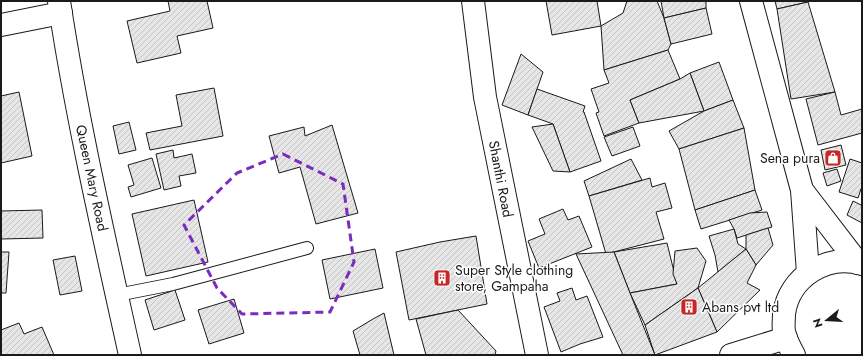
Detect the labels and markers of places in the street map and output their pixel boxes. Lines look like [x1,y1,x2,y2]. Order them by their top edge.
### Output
place label: Sena pura [760,148,820,168]
shop icon: Sena pura [823,148,843,168]
place label: Super Style clothing store, Gampaha [455,260,573,296]
building icon: Super Style clothing store, Gampaha [432,268,452,288]
building icon: Abans pvt ltd [679,297,699,317]
place label: Abans pvt ltd [702,297,779,317]

